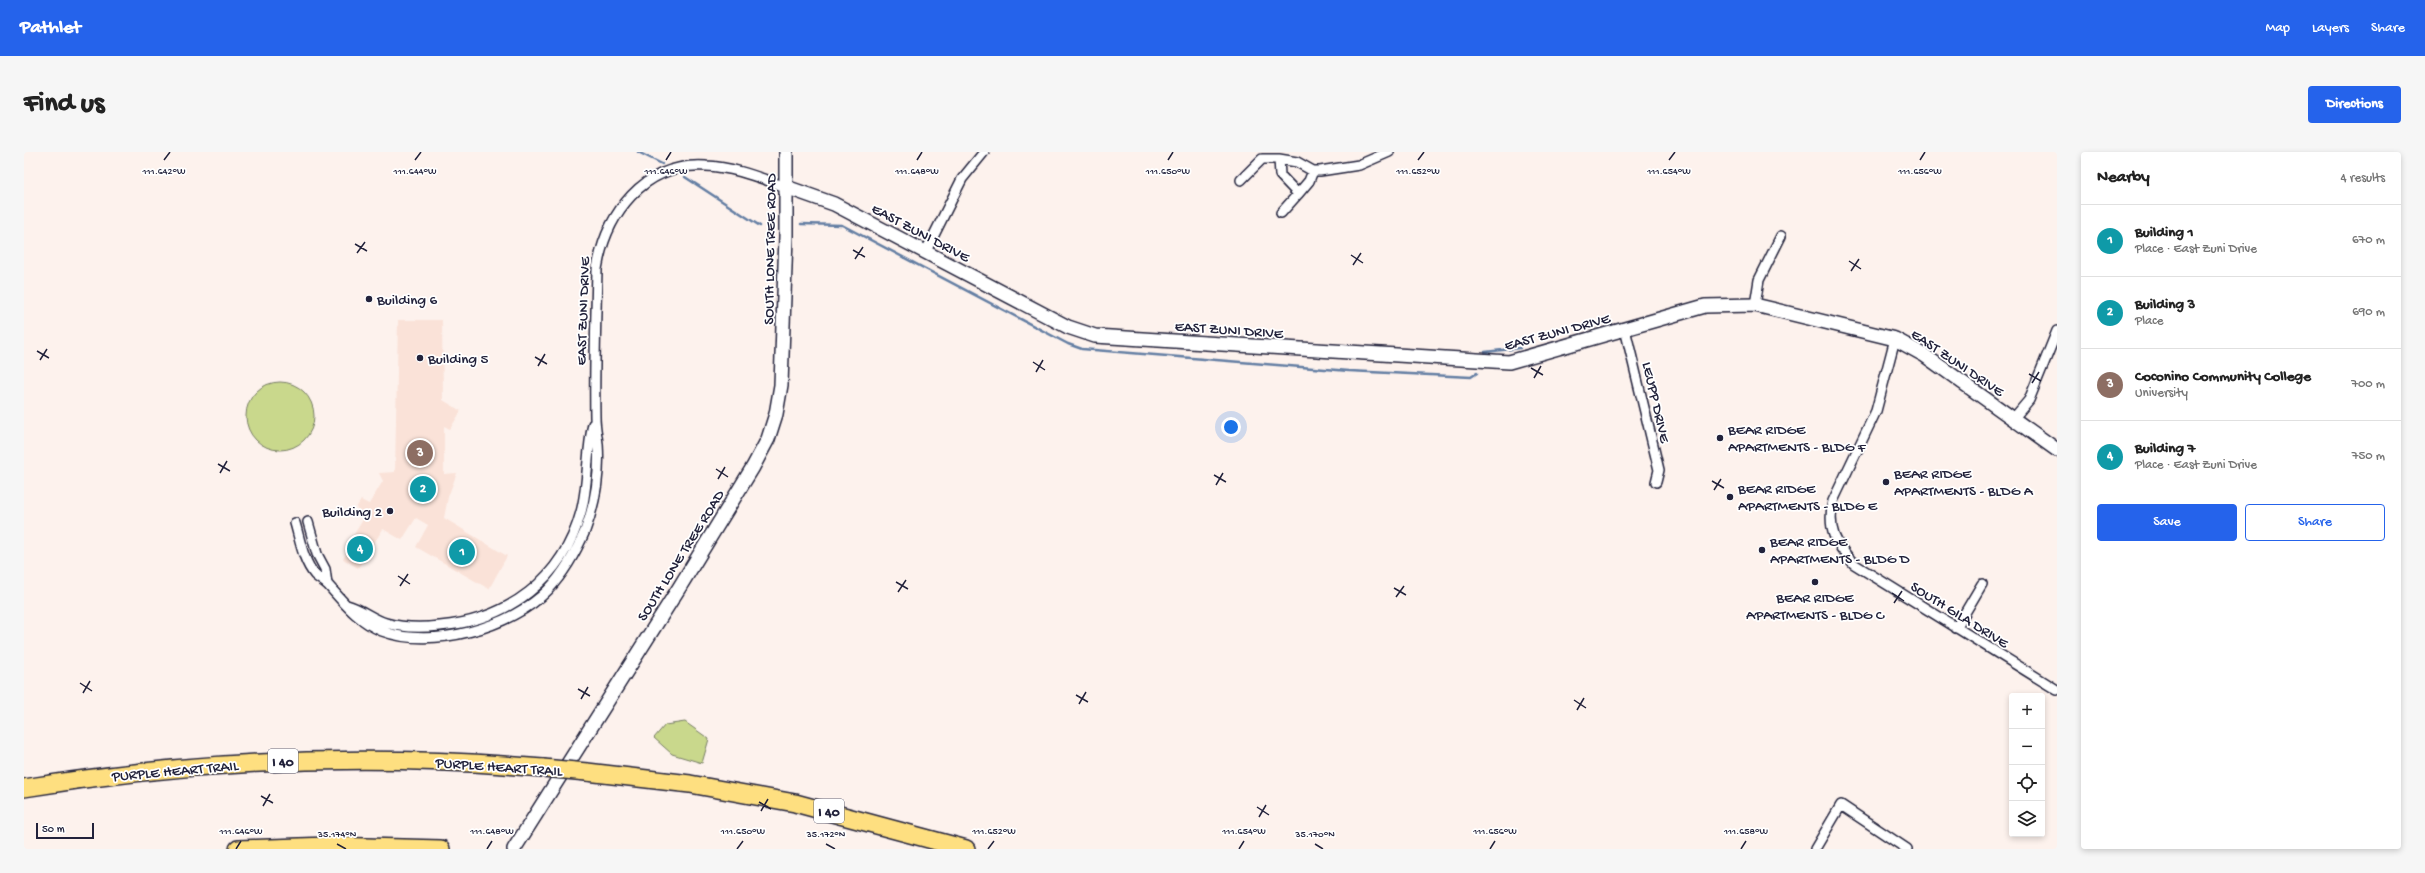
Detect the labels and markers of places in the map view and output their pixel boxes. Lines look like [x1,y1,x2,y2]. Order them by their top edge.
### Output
place label: Building 6 [376,292,438,310]
marker: Building 6 [364,294,374,304]
place label: Building 5 [427,351,489,369]
marker: Building 5 [415,353,425,363]
place label: BEAR RIDGE APARTMENTS - BLDG F [1727,422,1867,457]
marker: BEAR RIDGE APARTMENTS - BLDG F [1715,433,1725,443]
pin: 3 [407,438,433,468]
place label: BEAR RIDGE APARTMENTS - BLDG A [1893,466,2034,501]
pin: 2 [410,474,436,504]
marker: BEAR RIDGE APARTMENTS - BLDG A [1881,477,1891,487]
place label: BEAR RIDGE APARTMENTS - BLDG E [1737,481,1878,516]
marker: BEAR RIDGE APARTMENTS - BLDG E [1725,492,1735,502]
place label: Building 2 [321,504,382,522]
marker: Building 2 [385,506,395,516]
pin: 4 [347,534,373,564]
place label: BEAR RIDGE APARTMENTS - BLDG D [1769,534,1910,569]
pin: 1 [449,537,475,567]
marker: BEAR RIDGE APARTMENTS - BLDG D [1757,545,1767,555]
marker: BEAR RIDGE APARTMENTS - BLDG C [1810,577,1820,587]
place label: BEAR RIDGE APARTMENTS - BLDG C [1746,590,1885,625]

